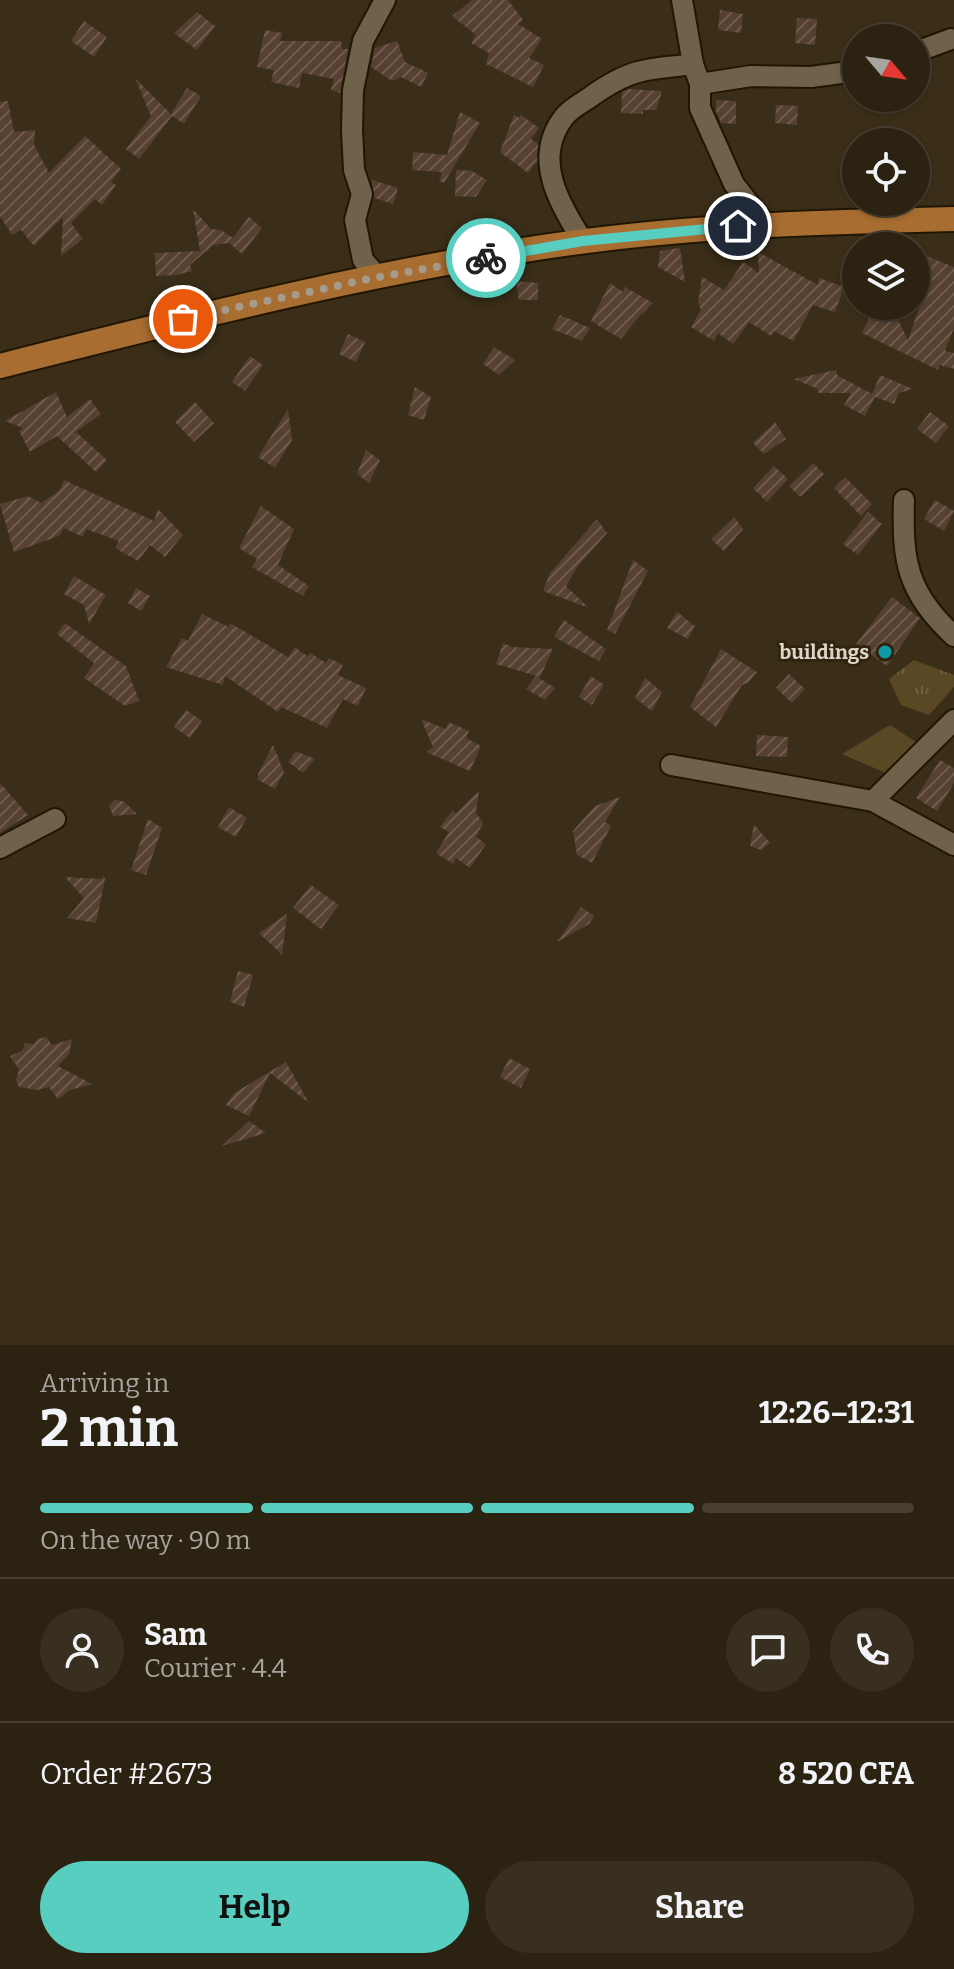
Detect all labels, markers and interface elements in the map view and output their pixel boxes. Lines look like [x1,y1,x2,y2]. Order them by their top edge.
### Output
north arrow [842,24,930,112]
map controls [842,24,930,320]
button: locate [842,128,930,216]
pin [704,192,772,260]
icon: home [716,204,760,248]
courier [446,218,526,298]
button: layers [842,232,930,320]
icon: bike [464,236,508,280]
pin [149,285,217,353]
icon: bag [161,297,205,341]
place label: buildings [780,640,869,664]
marker: buildings [876,643,894,661]
text: Arriving in [40,1368,169,1399]
text: 12:26–12:31 [759,1395,914,1431]
text: 2 min [40,1397,178,1460]
text: On the way · 90 m [40,1525,251,1556]
button: person [40,1608,124,1692]
button: chat [726,1608,810,1692]
button: phone [830,1608,914,1692]
text: Sam [144,1617,207,1653]
text: Courier · 4.4 [144,1653,287,1684]
text: Order #2673 [40,1756,213,1792]
text: 8 520 CFA [778,1756,914,1792]
button: Help [40,1861,469,1953]
button: Share [485,1861,914,1953]

